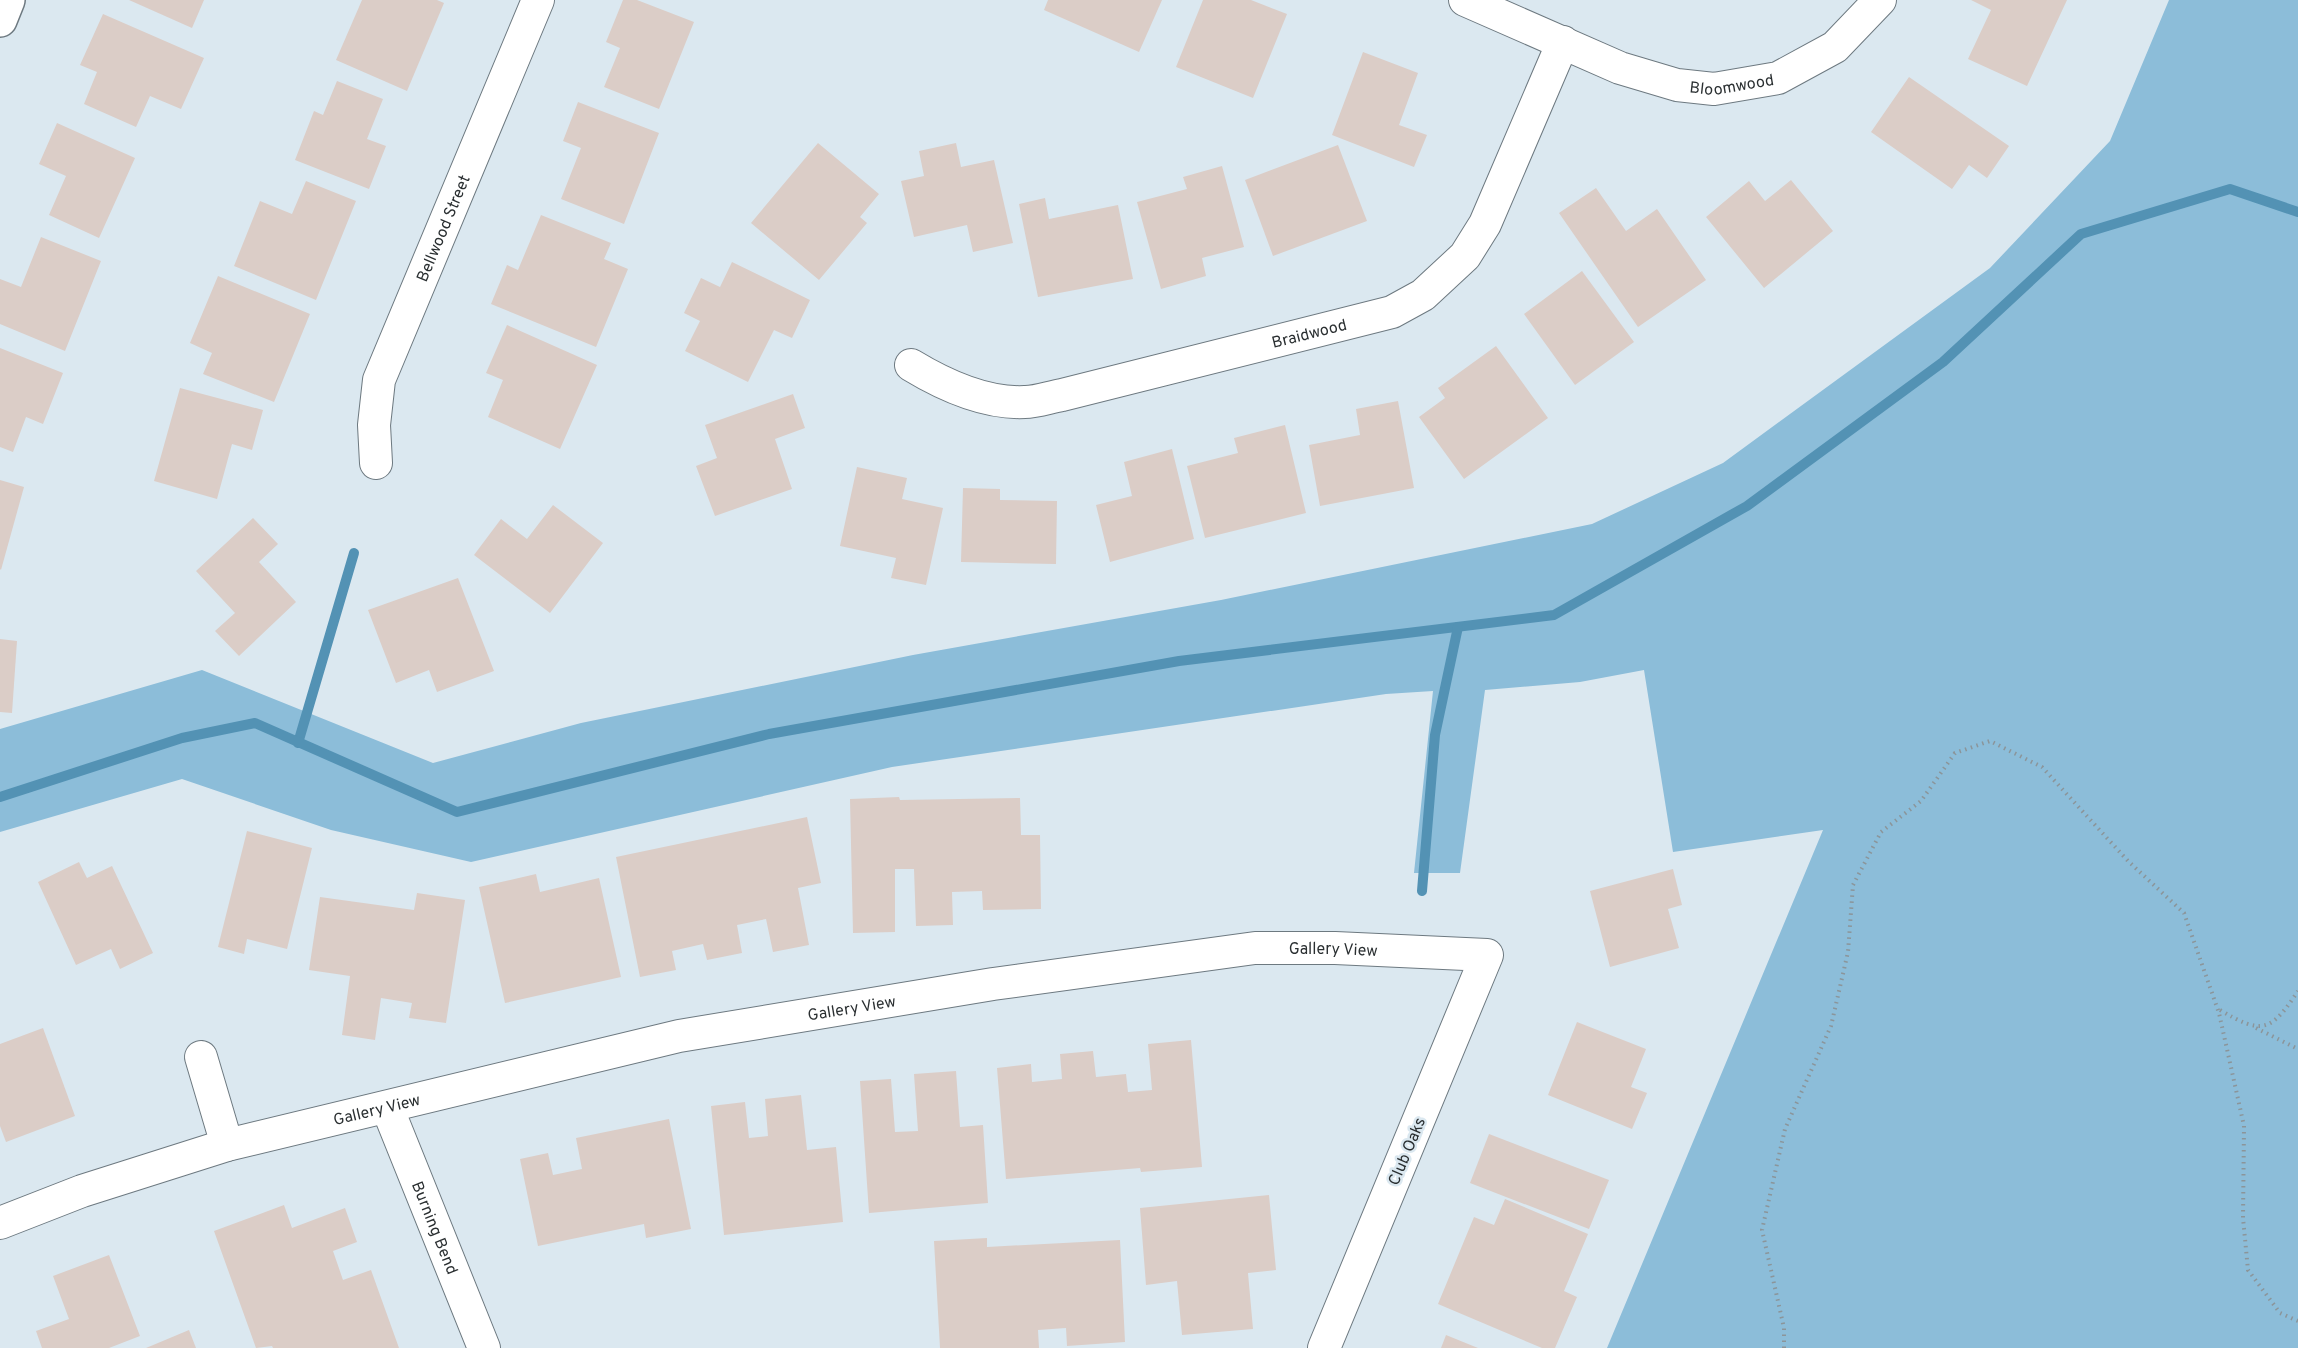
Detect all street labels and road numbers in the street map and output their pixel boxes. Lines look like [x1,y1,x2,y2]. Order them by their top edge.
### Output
street label: Bloomwood [1688,71,1776,101]
street label: Bellwood Street [413,172,476,285]
street label: Braidwood [1270,316,1349,354]
street label: Gallery View [1289,940,1378,962]
street label: Gallery View [806,992,897,1027]
street label: Gallery View [331,1091,423,1131]
street label: Club Oaks [1385,1115,1431,1189]
street label: Burning Bend [406,1179,461,1278]

